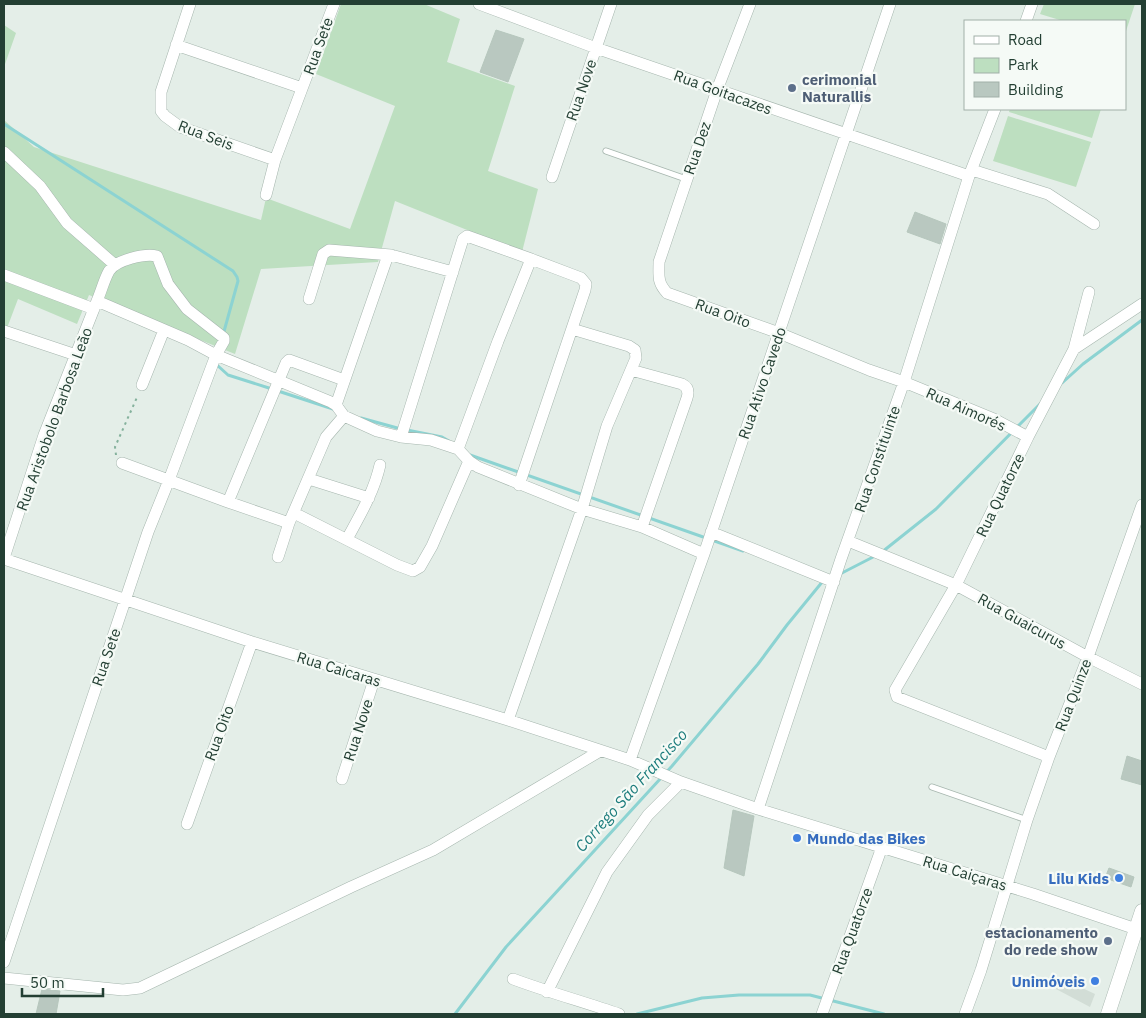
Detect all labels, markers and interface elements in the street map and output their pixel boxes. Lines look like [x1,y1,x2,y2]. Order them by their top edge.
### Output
street label: Rua Sete [299,15,337,77]
legend [964,20,1126,110]
text: Road [1008,30,1043,49]
text: Park [1008,55,1038,74]
street label: Rua Nove [562,57,600,123]
street label: Rua Goitacazes [671,65,775,119]
place label: cerimonial Naturallis [802,70,877,106]
text: Building [1008,80,1063,99]
marker: cerimonial Naturallis [786,82,798,94]
street label: Rua Seis [176,116,236,154]
street label: Rua Dez [679,119,715,177]
street label: Rua Oito [693,294,753,332]
street label: Rua Ativo Cavedo [734,324,790,442]
street label: Rua Aristobolo Barbosa Leão [12,325,96,513]
street label: Rua Aimorés [923,383,1009,435]
street label: Rua Constituinte [850,403,904,515]
street label: Rua Quatorze [972,450,1028,540]
street label: Rua Guaicurus [975,589,1069,653]
street label: Rua Sete [87,626,125,688]
street label: Rua Caicaras [295,647,383,691]
street label: Rua Quinze [1050,656,1096,734]
street label: Rua Nove [339,697,377,763]
street label: Rua Oito [200,703,238,763]
water label: Corrego São Francisco [571,724,692,856]
place label: Mundo das Bikes [807,829,926,848]
marker: Mundo das Bikes [791,832,803,844]
street label: Rua Caiçaras [921,851,1009,895]
place label: Lilu Kids [1048,869,1109,888]
marker: Lilu Kids [1113,872,1125,884]
street label: Rua Quatorze [828,885,876,977]
place label: estacionamento do rede show [985,923,1098,959]
marker: estacionamento do rede show [1102,935,1114,947]
scale bar [22,966,104,998]
place label: Unimóveis [1011,972,1085,991]
text: 50 m [30,973,65,992]
marker: Unimóveis [1089,975,1101,987]

